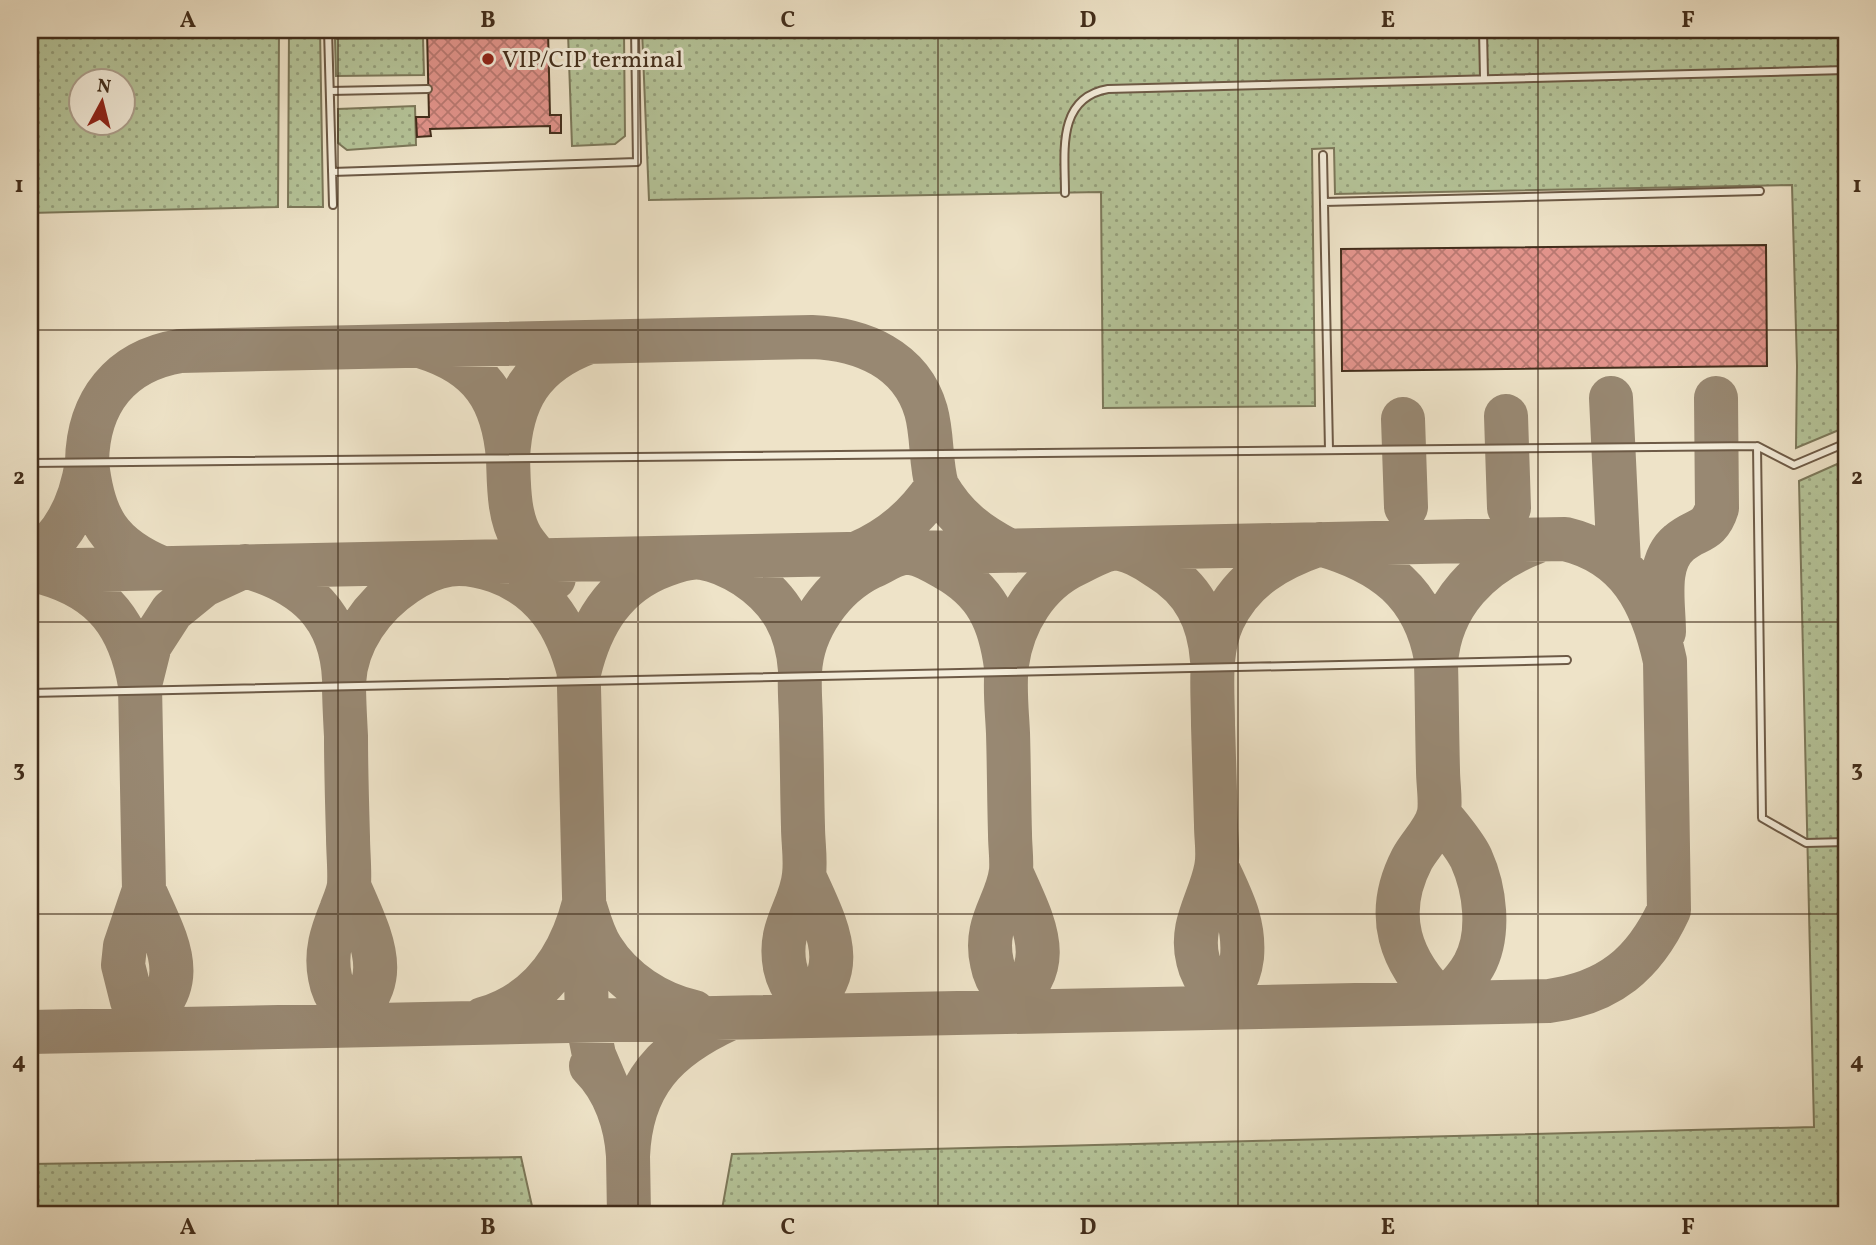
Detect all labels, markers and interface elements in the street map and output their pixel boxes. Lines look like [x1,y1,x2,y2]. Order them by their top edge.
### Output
text: A [180,5,196,37]
text: B [480,5,496,37]
text: C [781,5,795,37]
text: D [1080,5,1097,37]
text: E [1381,5,1395,37]
text: F [1681,5,1695,37]
place label: VIP/CIP terminal [502,44,683,78]
marker: VIP/CIP terminal [480,51,496,67]
north arrow [66,66,136,136]
text: N [95,73,112,101]
text: 1 [14,170,24,202]
text: 1 [1852,170,1862,202]
text: 2 [13,462,25,494]
text: 2 [1851,462,1863,494]
text: 3 [13,754,25,786]
text: 3 [1851,754,1863,786]
text: 4 [12,1046,26,1078]
text: 4 [1850,1046,1864,1078]
text: A [180,1212,196,1244]
text: B [480,1212,496,1244]
text: C [781,1212,795,1244]
text: D [1080,1212,1097,1244]
text: E [1381,1212,1395,1244]
text: F [1681,1212,1695,1244]

